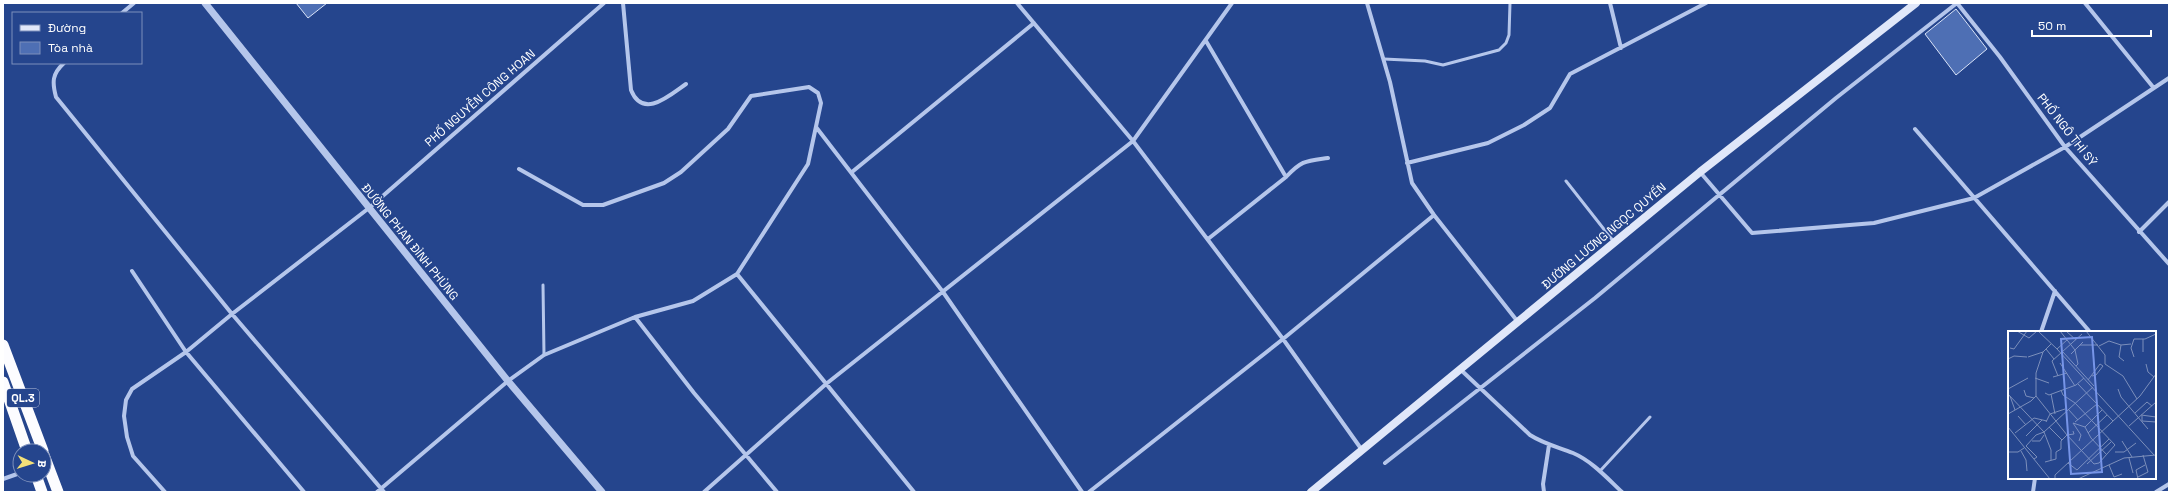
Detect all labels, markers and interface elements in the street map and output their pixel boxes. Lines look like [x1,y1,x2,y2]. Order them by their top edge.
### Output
legend [12,12,142,64]
scale bar [2032,12,2151,38]
text: 50 m [2038,18,2066,34]
text: Đường [48,20,86,36]
text: Tòa nhà [48,40,93,56]
street label: PHỐ NGUYỄN CÔNG HOAN [421,45,539,150]
street label: PHỐ NGÔ THÌ SỸ [2034,90,2101,170]
street label: ĐƯỜNG LƯƠNG NGỌC QUYẾN [1539,179,1669,293]
street label: ĐƯỜNG PHAN ĐÌNH PHÙNG [358,180,462,304]
inset map [2008,331,2156,479]
road number: QL.3 [7,389,39,407]
north arrow [12,443,52,483]
text: B [35,460,49,468]

